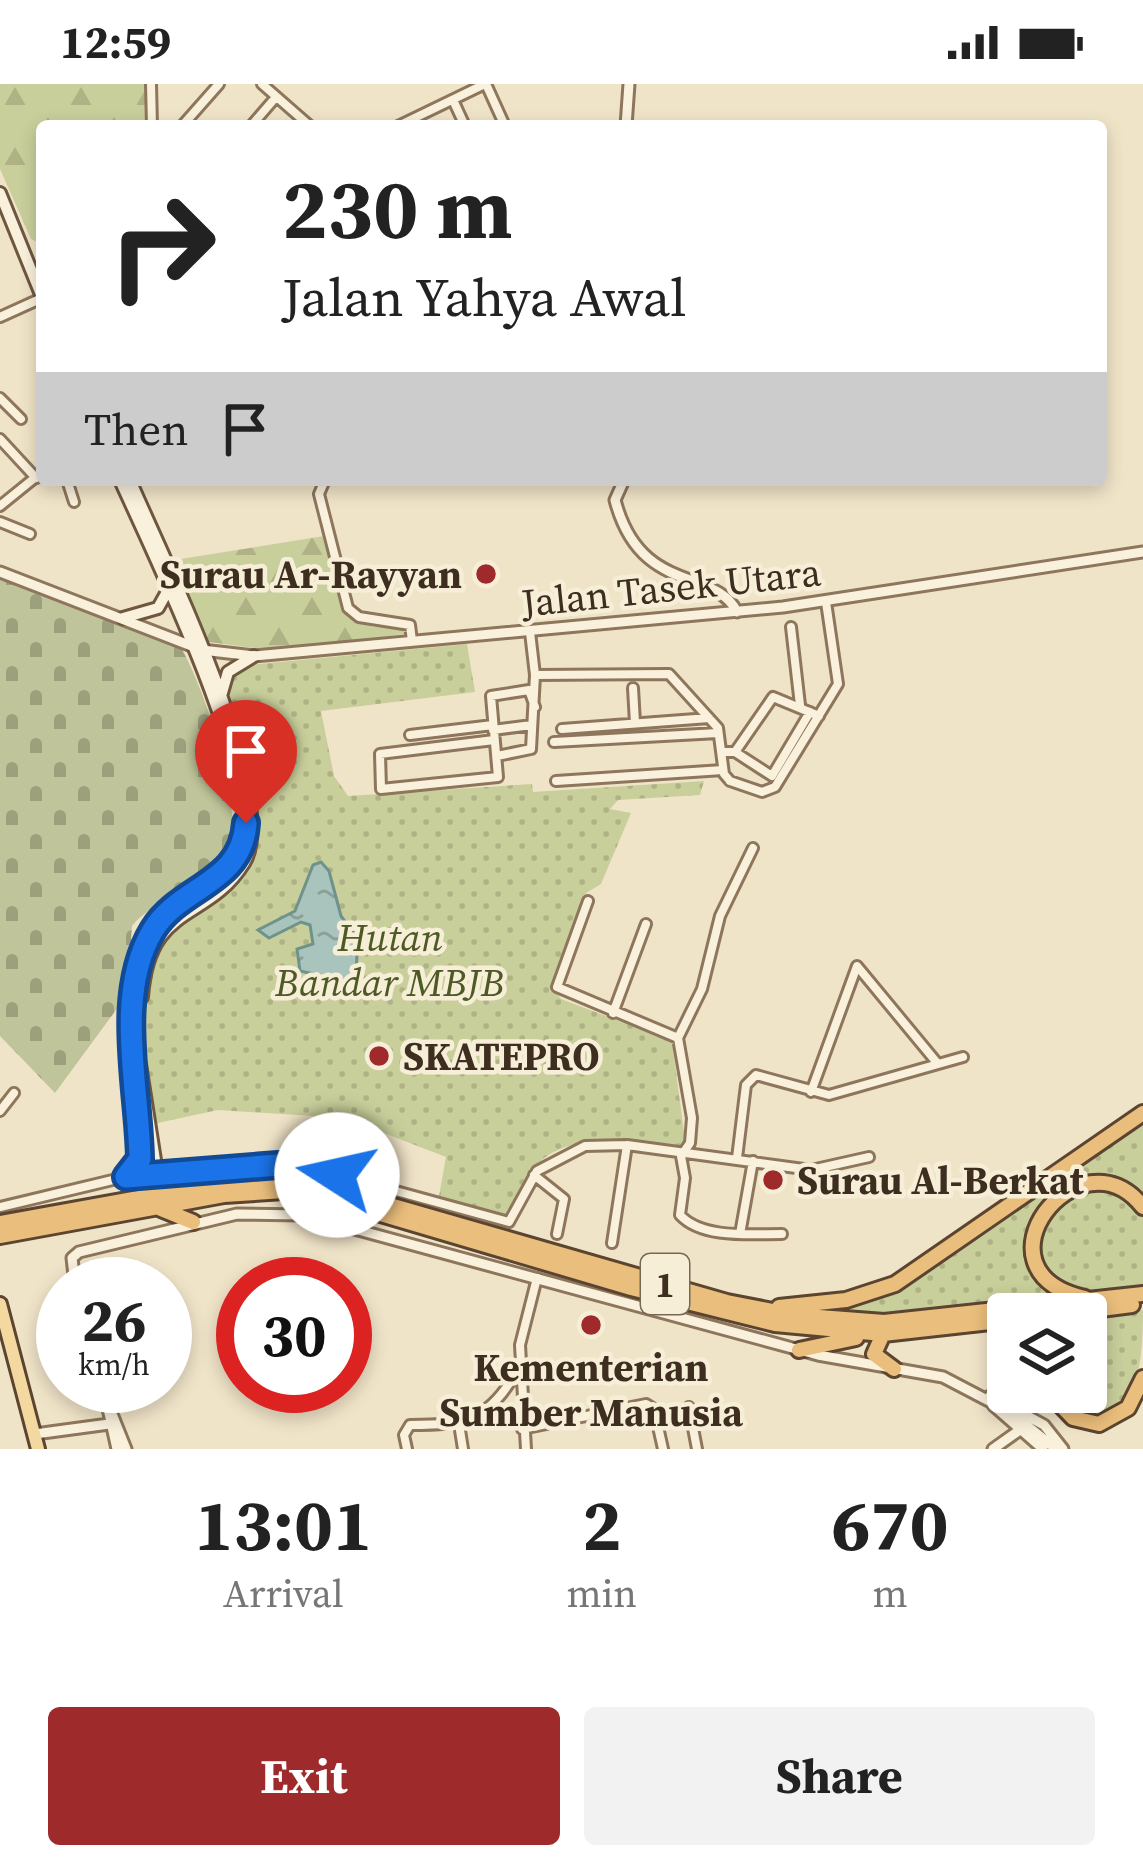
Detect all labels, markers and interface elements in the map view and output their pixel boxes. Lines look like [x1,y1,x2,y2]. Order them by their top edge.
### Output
text: 12:59 [60,11,171,73]
text: 230 m [282,151,513,266]
icon: right [84,168,240,324]
text: Jalan Yahya Awal [282,260,686,334]
icon: arrive [212,396,278,462]
text: Then [84,398,188,460]
street label: Jalan Tasek Utara [518,545,823,630]
place label: Surau Ar-Rayyan [160,548,462,601]
marker: Surau Ar-Rayyan [473,561,499,587]
pin [195,700,297,823]
icon: arrive [213,718,279,784]
park label: Hutan Bandar MBJB [274,911,505,1009]
place label: SKATEPRO [403,1030,600,1083]
marker: SKATEPRO [366,1043,392,1069]
position arrow [274,1112,400,1238]
place label: Surau Al-Berkat [797,1154,1085,1207]
marker: Surau Al-Berkat [760,1167,786,1193]
road number: 1 [641,1254,689,1314]
speed limit sign: 30 [216,1257,372,1413]
text: 26 [81,1279,147,1361]
map controls [987,1293,1107,1413]
button: layers [987,1293,1107,1413]
marker: Kementerian Sumber Manusia [578,1312,604,1338]
place label: Kementerian Sumber Manusia [439,1341,743,1439]
text: km/h [78,1344,150,1385]
text: 13:01 [194,1475,372,1574]
text: 2 [582,1475,621,1574]
text: 670 [831,1475,949,1574]
text: Arrival [223,1567,344,1620]
text: min [567,1567,637,1620]
text: m [872,1567,908,1620]
button: Exit [48,1707,560,1845]
button: Share [584,1707,1095,1845]

